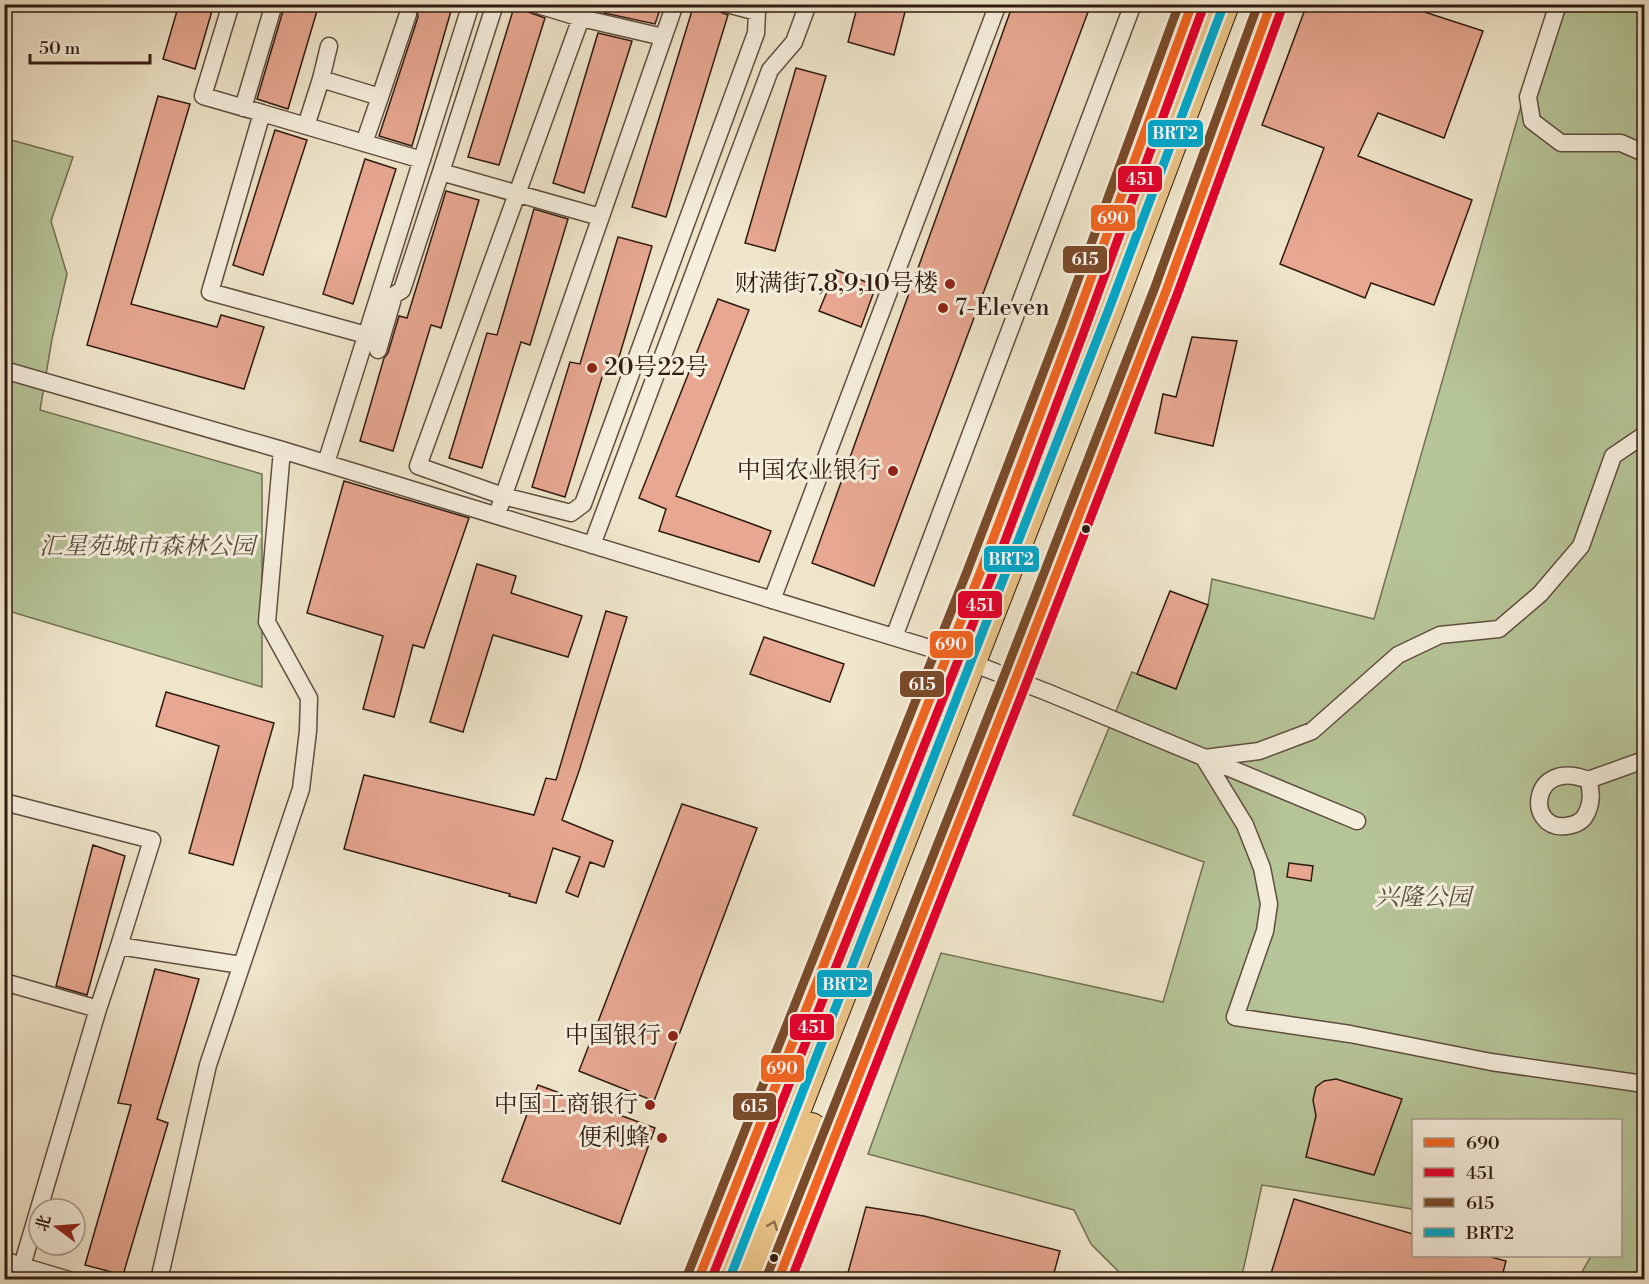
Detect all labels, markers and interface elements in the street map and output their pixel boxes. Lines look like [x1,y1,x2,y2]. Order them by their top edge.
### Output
scale bar [30,27,150,65]
text: 50 m [39,37,81,60]
line badge: BRT2 [1147,119,1204,148]
text: BRT2 [1152,124,1198,144]
line badge: 451 [1117,165,1163,193]
text: 451 [1126,170,1154,190]
line badge: 690 [1090,204,1136,232]
text: 690 [1097,209,1129,229]
line badge: 615 [1062,245,1108,274]
text: 615 [1071,250,1099,270]
place label: 财满街7,8,9,10号楼 [734,269,938,299]
marker: 财满街7,8,9,10号楼 [943,277,957,291]
place label: 7-Eleven [955,293,1050,323]
marker: 7-Eleven [936,301,950,315]
place label: 20号22号 [604,353,709,383]
marker: 20号22号 [585,361,599,375]
place label: 中国农业银行 [737,456,881,486]
marker: 中国农业银行 [886,464,900,478]
unlabelled marker [1080,523,1092,535]
park label: 汇星苑城市森林公园 [39,532,259,562]
line badge: BRT2 [983,545,1040,573]
text: BRT2 [988,550,1034,570]
line badge: 451 [957,590,1003,619]
text: 451 [966,596,994,616]
line badge: 690 [929,630,974,659]
text: 690 [935,635,967,655]
line badge: 615 [899,670,945,698]
text: 615 [908,675,936,695]
park label: 兴隆公园 [1375,883,1475,913]
line badge: BRT2 [816,969,873,998]
text: BRT2 [822,975,868,995]
line badge: 451 [789,1013,835,1041]
text: 451 [798,1018,826,1038]
place label: 中国银行 [565,1021,661,1051]
marker: 中国银行 [666,1029,680,1043]
line badge: 690 [760,1054,805,1083]
text: 690 [766,1059,798,1079]
place label: 中国工商银行 [494,1090,638,1120]
line badge: 615 [732,1092,777,1121]
text: 615 [740,1097,768,1117]
marker: 中国工商银行 [643,1098,657,1112]
legend [1412,1119,1622,1257]
place label: 便利蜂 [578,1123,650,1153]
marker: 便利蜂 [655,1131,669,1145]
text: 690 [1466,1132,1500,1155]
text: 451 [1466,1162,1495,1185]
text: 615 [1466,1192,1494,1215]
north arrow [27,1197,87,1257]
text: 北 [32,1213,55,1234]
one-way arrow [766,1220,778,1231]
text: BRT2 [1465,1222,1514,1245]
unlabelled marker [768,1252,780,1264]

